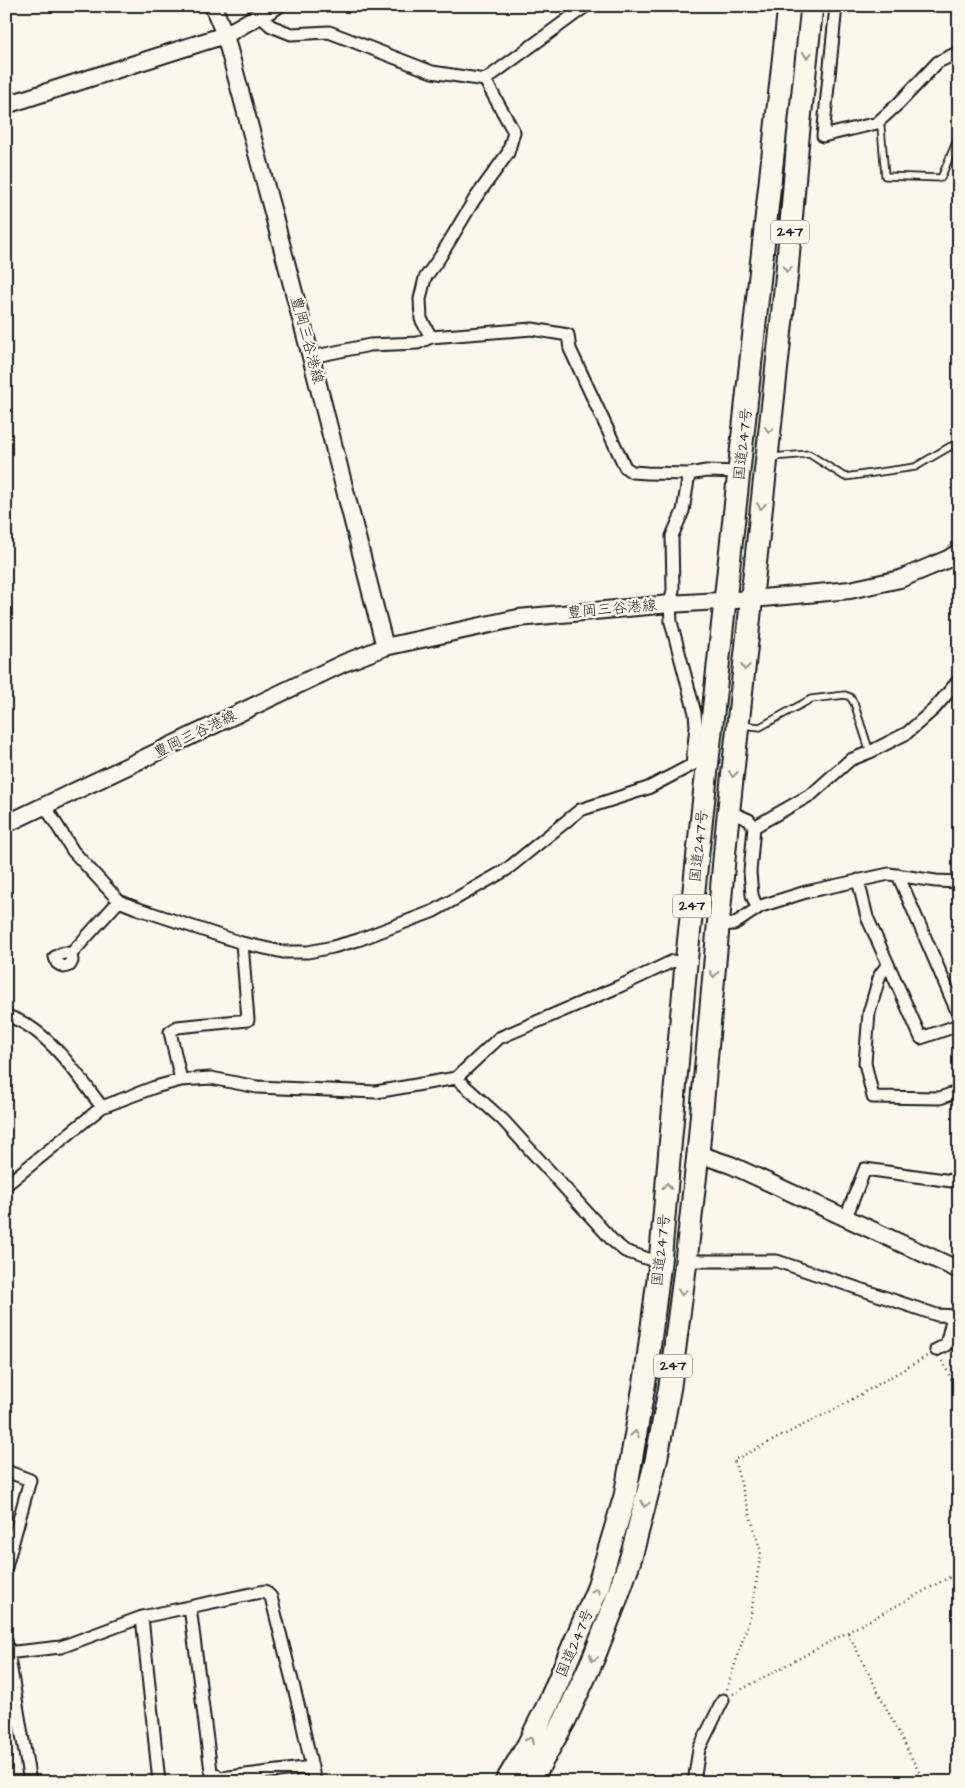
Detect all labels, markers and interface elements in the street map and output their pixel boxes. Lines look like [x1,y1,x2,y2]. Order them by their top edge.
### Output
one-way arrow [802,51,813,59]
road number: 247 [771,220,809,243]
one-way arrow [782,265,793,273]
street label: 豊岡三谷港線 [285,294,329,386]
street label: 国道247号 [729,407,757,481]
one-way arrow [764,427,775,435]
one-way arrow [756,502,767,510]
street label: 豊岡三谷港線 [566,595,658,623]
one-way arrow [740,664,751,672]
street label: 豊岡三谷港線 [150,705,240,763]
one-way arrow [728,770,739,778]
street label: 国道247号 [685,809,713,883]
road number: 247 [673,894,711,918]
one-way arrow [709,970,720,978]
one-way arrow [661,1182,672,1190]
street label: 国道247号 [647,1213,675,1287]
one-way arrow [677,1289,688,1297]
road number: 247 [654,1354,692,1378]
one-way arrow [630,1430,640,1438]
one-way arrow [640,1499,651,1508]
one-way arrow [590,1588,600,1596]
street label: 国道247号 [551,1605,599,1681]
one-way arrow [589,1653,599,1662]
one-way arrow [524,1736,534,1745]

